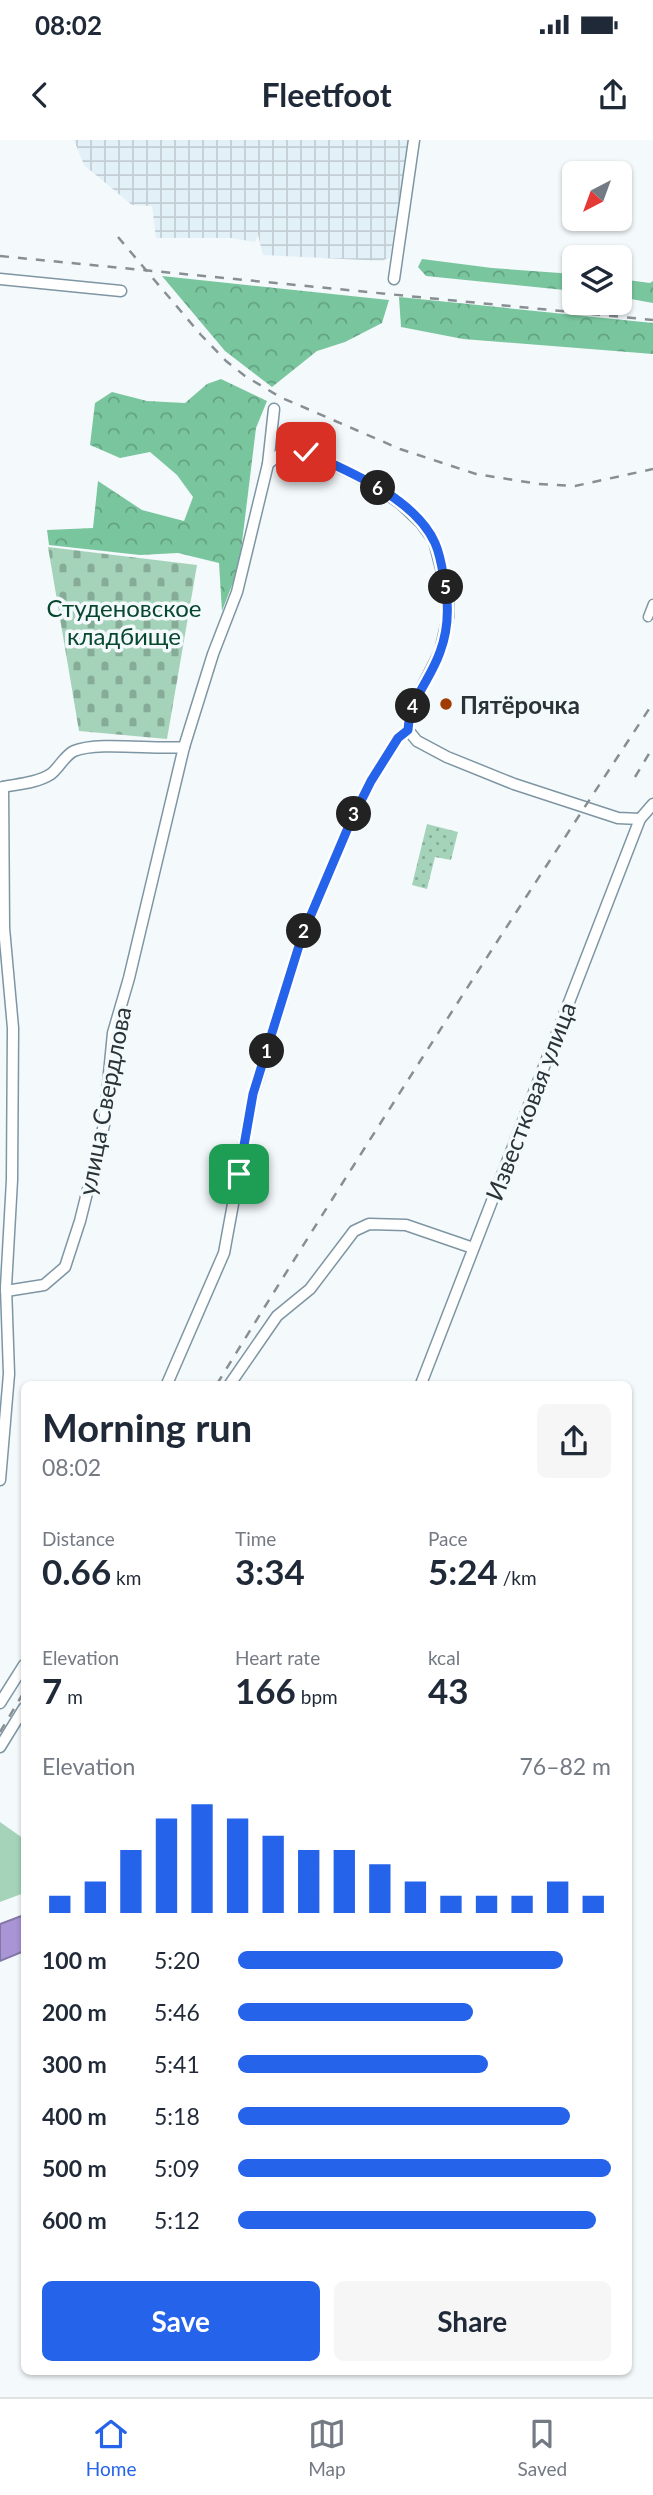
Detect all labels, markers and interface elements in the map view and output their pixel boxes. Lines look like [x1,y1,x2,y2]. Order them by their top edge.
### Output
text: 08:02 [35,9,102,41]
text: Fleetfoot [261,75,392,114]
icon: back [21,76,59,114]
icon: share [594,76,632,114]
north arrow [562,161,632,231]
map controls [562,161,632,315]
button: layers [562,245,632,315]
pin [276,422,336,482]
icon: check [287,433,325,471]
pin: 6 [360,470,396,506]
text: 6 [372,476,383,499]
pin: 5 [428,570,464,604]
text: 5 [440,575,451,598]
park label: Студеновское кладбище [47,593,201,650]
pin: 4 [396,688,430,724]
place label: Пятёрочка [460,690,580,719]
text: 4 [407,694,418,717]
marker: Пятёрочка [438,696,454,712]
pin: 3 [336,796,372,832]
text: 3 [348,802,359,825]
pin: 2 [286,914,322,948]
text: 2 [298,919,309,942]
street label: Известковая улица [479,998,581,1204]
street label: улица Свердлова [71,1004,137,1198]
pin: 1 [250,1034,284,1068]
text: 1 [261,1039,272,1062]
pin [209,1144,269,1204]
icon: arrive [220,1155,258,1193]
text: Morning run [42,1404,252,1450]
button: share [537,1404,611,1478]
text: 08:02 [42,1453,101,1481]
text: Distance [42,1527,115,1550]
text: Time [235,1527,276,1550]
text: Pace [428,1527,467,1550]
text: 0.66 [42,1550,111,1592]
text: 3:34 [235,1550,305,1592]
text: 5:24 [428,1550,498,1592]
text: km [111,1566,141,1589]
text: /km [498,1566,537,1589]
text: Elevation [42,1646,119,1669]
text: Heart rate [235,1646,320,1669]
text: kcal [428,1646,460,1669]
text: 7 [42,1669,62,1711]
text: 166 [235,1669,296,1711]
text: 43 [428,1669,469,1711]
text: m [62,1685,83,1708]
text: bpm [296,1685,338,1708]
text: Elevation [42,1752,135,1780]
text: 76–82 m [519,1752,611,1780]
text: 100 m [42,1946,107,1974]
text: 5:20 [154,1946,200,1974]
text: 200 m [42,1998,107,2026]
text: 5:46 [154,1998,200,2026]
text: 300 m [42,2050,107,2078]
text: 5:41 [154,2050,200,2078]
text: 400 m [42,2102,107,2130]
text: 5:18 [154,2102,200,2130]
text: 500 m [42,2154,107,2182]
text: 5:09 [154,2154,200,2182]
text: 600 m [42,2206,107,2234]
text: 5:12 [154,2206,200,2234]
button: Save [42,2281,320,2361]
button: Share [334,2281,611,2361]
tab: Home [86,2415,136,2480]
tab: Map [308,2415,346,2480]
tab: Saved [518,2415,567,2480]

